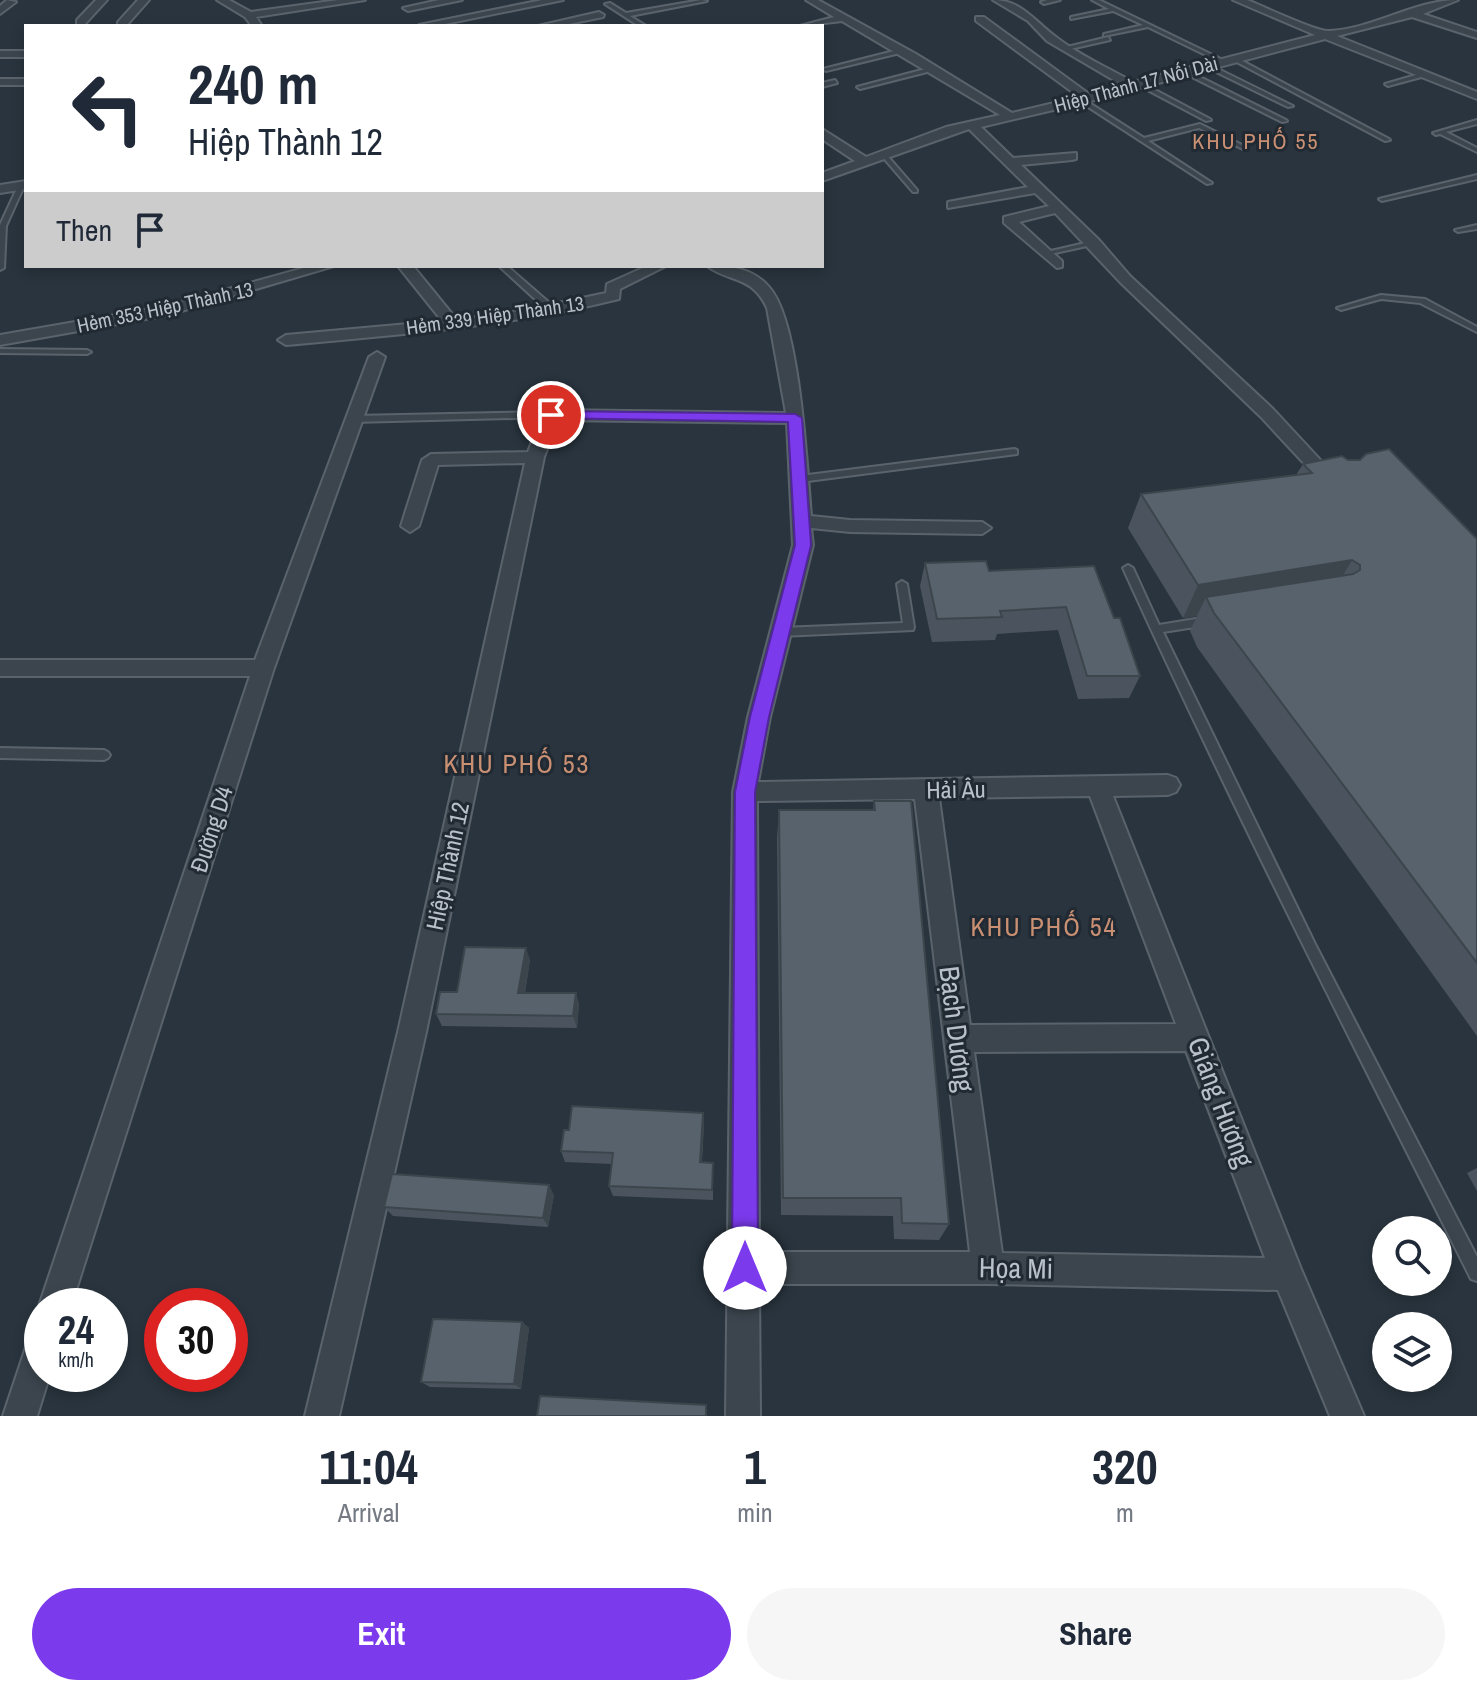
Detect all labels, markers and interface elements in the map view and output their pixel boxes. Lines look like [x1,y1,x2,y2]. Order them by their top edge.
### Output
text: 240 m [188,46,318,121]
street label: Hiệp Thành 17 Nối Dài [1051,49,1221,119]
icon: left [56,56,160,160]
text: Hiệp Thành 12 [188,118,383,166]
district label: KHU PHỐ 55 [1192,126,1320,156]
icon: arrive [128,208,172,252]
text: Then [56,210,112,250]
street label: Hẻm 353 Hiệp Thành 13 [74,275,256,339]
street label: Hẻm 339 Hiệp Thành 13 [404,289,586,341]
pin [517,381,585,449]
icon: arrive [529,393,573,437]
district label: KHU PHỐ 53 [444,746,590,781]
street label: Hải Âu [926,772,986,806]
street label: Đường D4 [182,782,240,876]
street label: Hiệp Thành 12 [418,799,476,933]
district label: KHU PHỐ 54 [971,909,1117,944]
street label: Bạch Dương [930,964,984,1094]
street label: Giáng Hương [1179,1031,1263,1173]
map controls [1372,1216,1452,1392]
button: search [1372,1216,1452,1296]
position arrow [703,1226,787,1310]
street label: Họa Mi [979,1248,1053,1288]
speed limit sign: 30 [144,1288,248,1392]
text: 24 [58,1303,94,1356]
button: layers [1372,1312,1452,1392]
text: km/h [58,1346,94,1373]
text: 11:04 [319,1434,418,1499]
text: 1 [744,1434,766,1499]
text: 320 [1092,1434,1158,1499]
text: Arrival [338,1495,399,1530]
text: min [737,1495,773,1530]
text: m [1116,1495,1134,1530]
button: Exit [32,1588,731,1680]
button: Share [747,1588,1445,1680]

